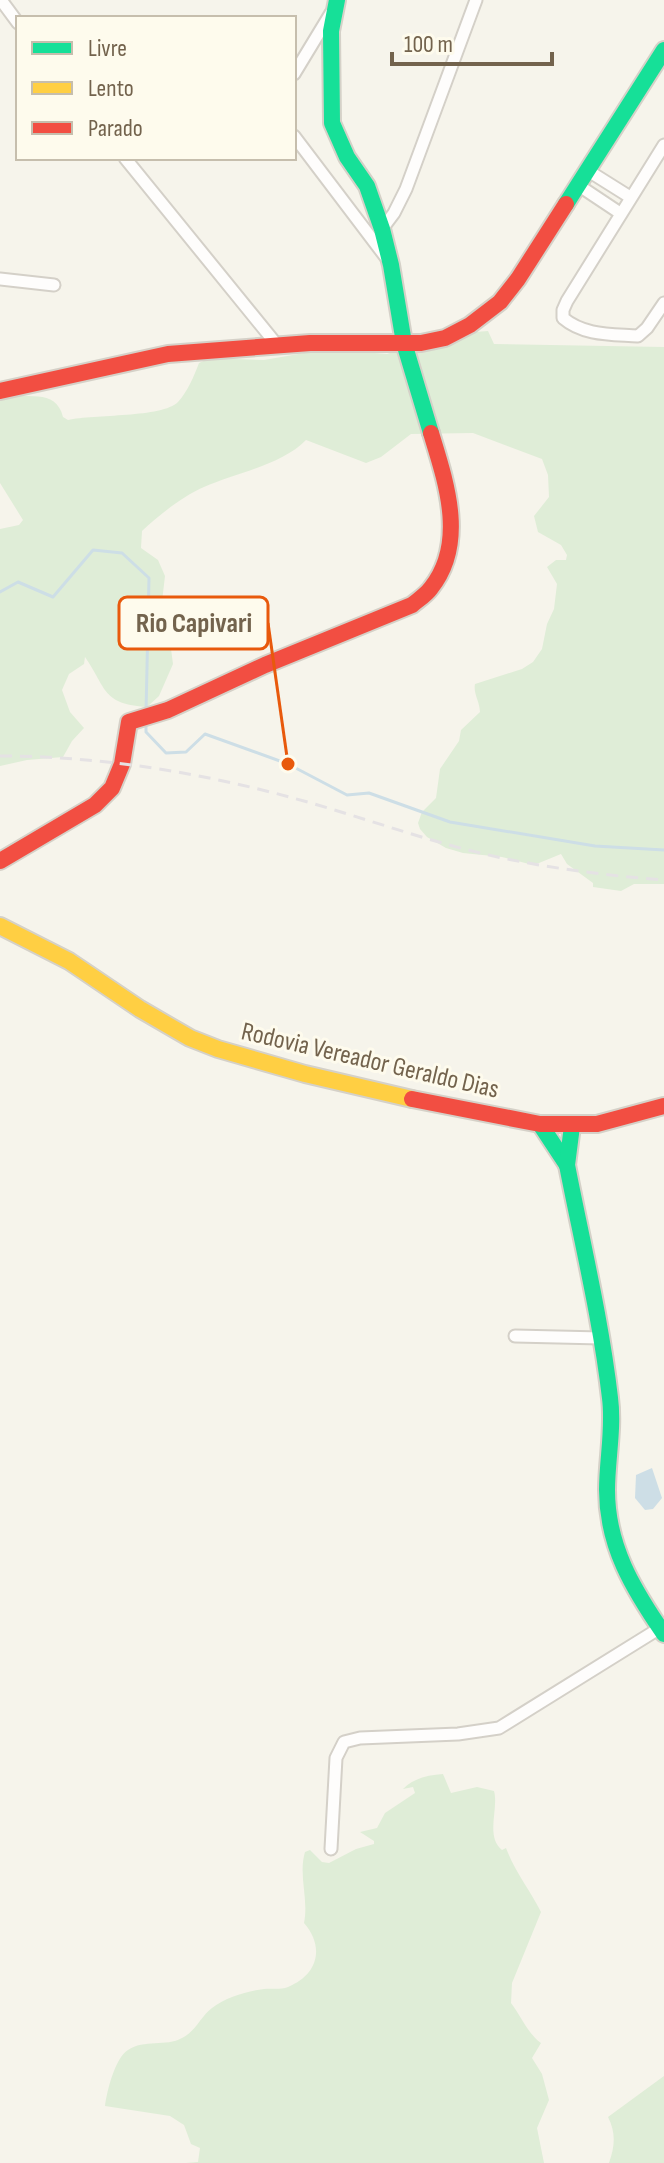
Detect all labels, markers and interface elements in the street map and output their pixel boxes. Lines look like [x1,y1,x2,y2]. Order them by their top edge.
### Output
legend [16,16,296,160]
scale bar [392,16,552,66]
text: 100 m [404,30,453,59]
text: Livre [88,34,127,63]
text: Lento [88,74,134,103]
text: Parado [88,114,143,143]
callout: Rio Capivari [119,597,268,649]
text: Rio Capivari [136,607,252,640]
street label: Rodovia Vereador Geraldo Dias [238,1016,502,1106]

